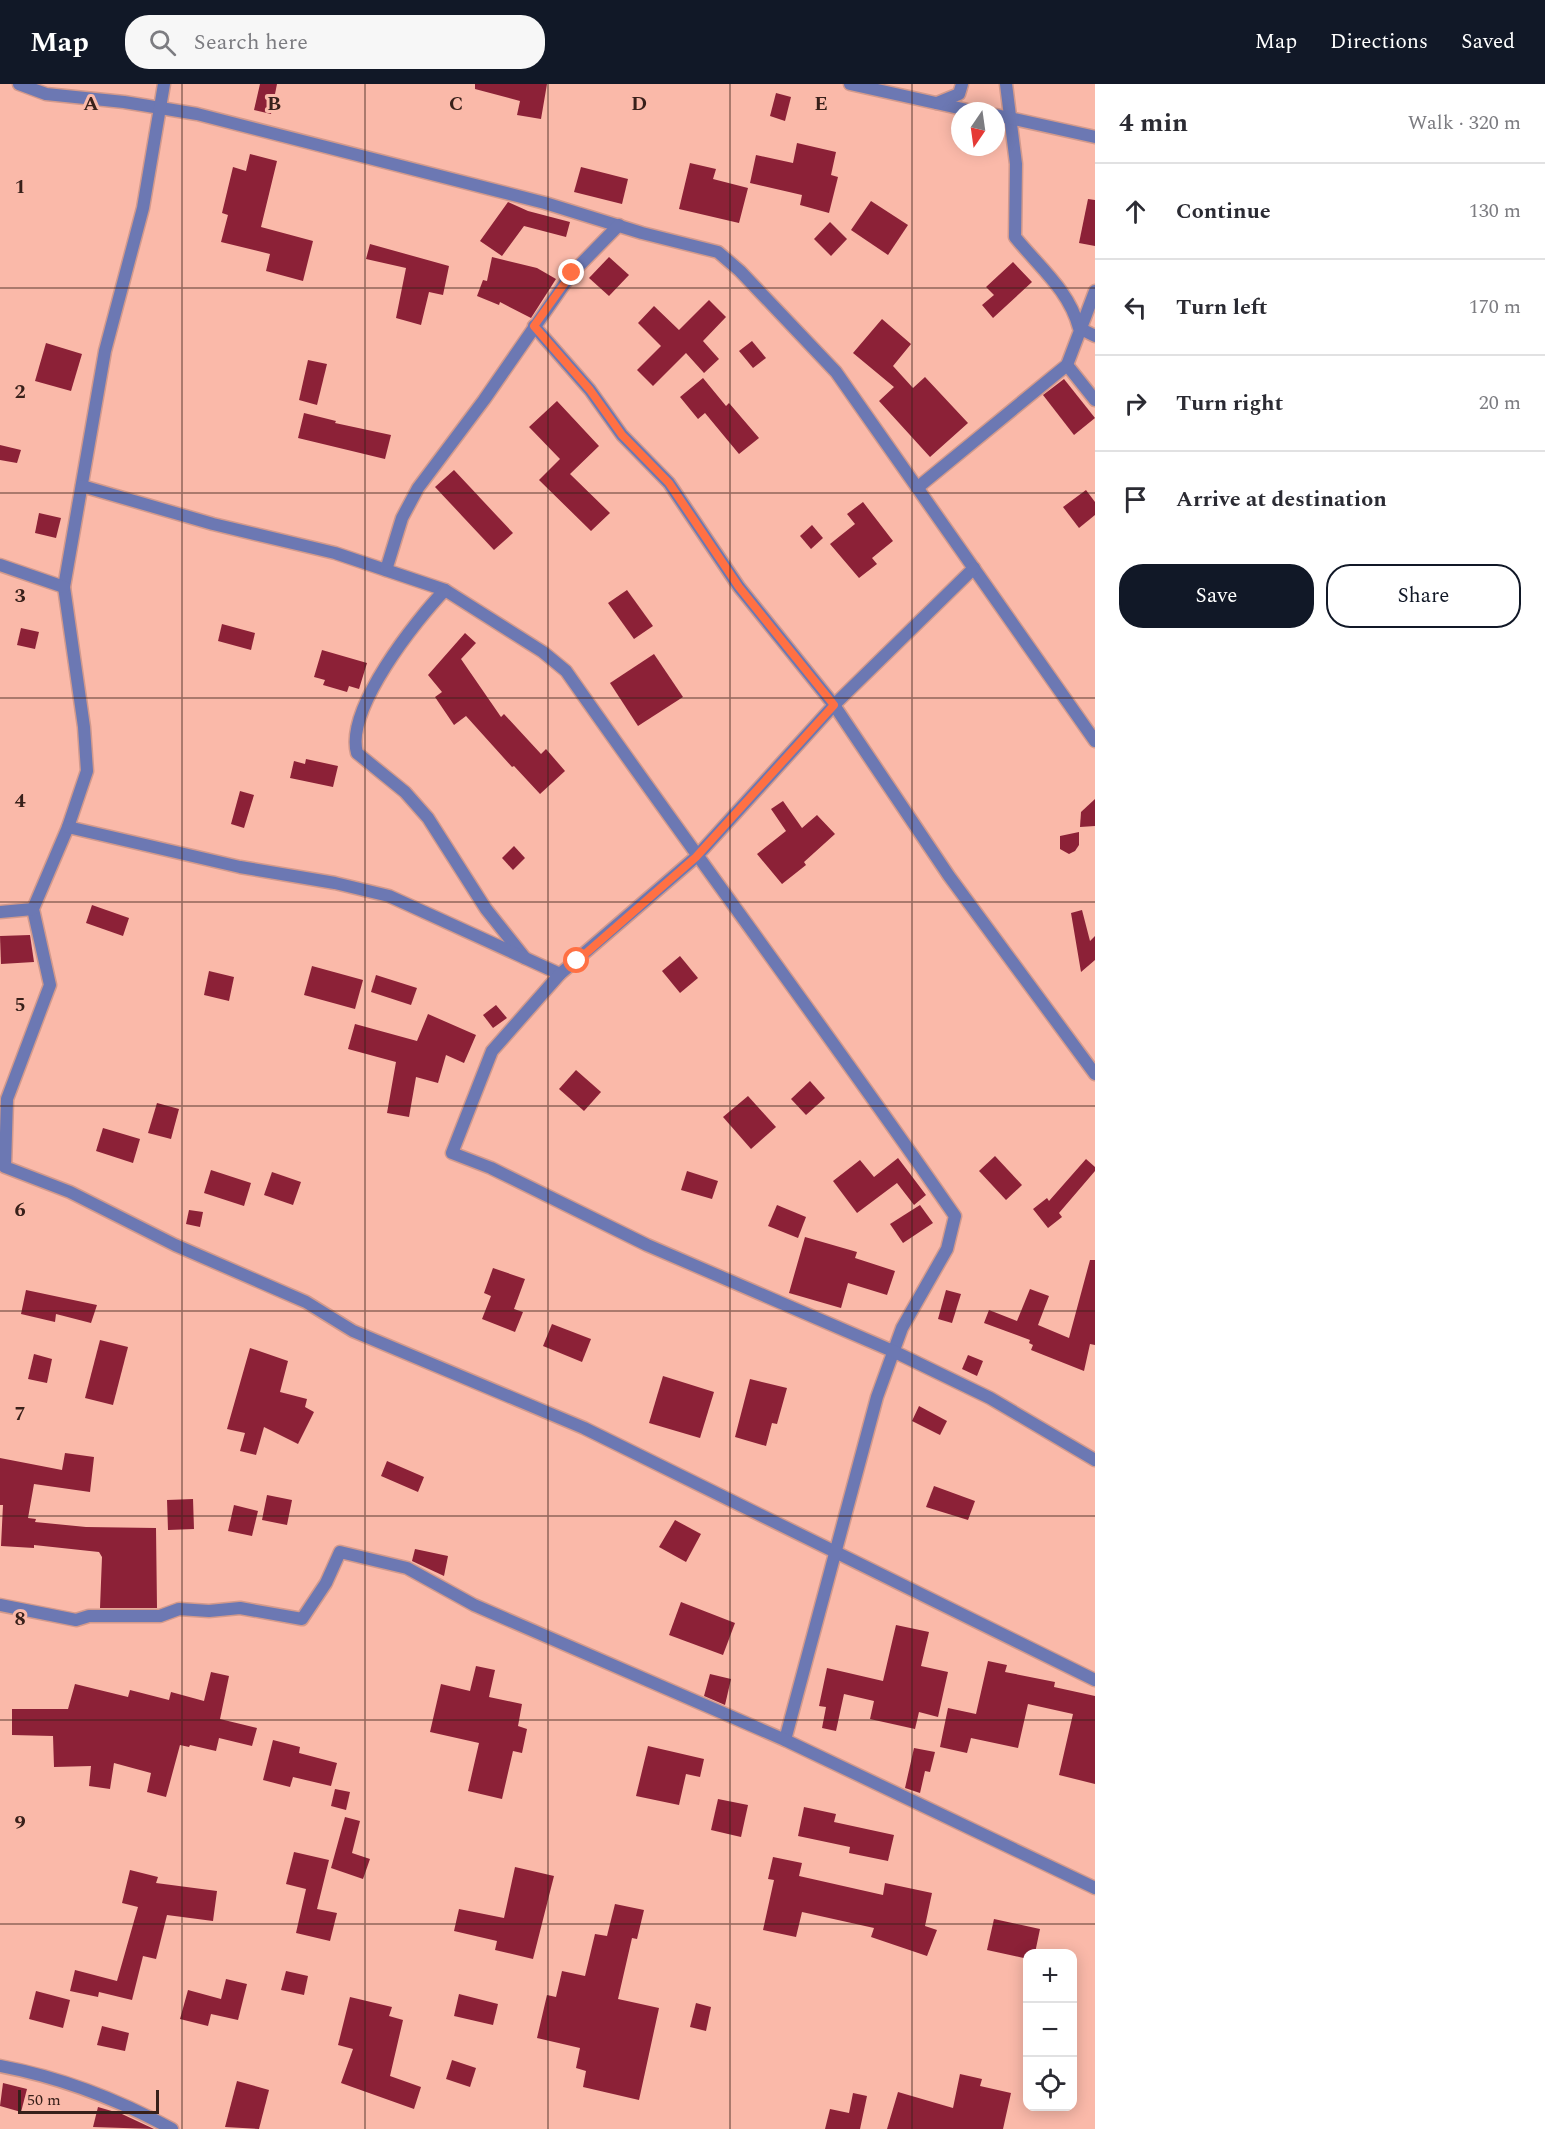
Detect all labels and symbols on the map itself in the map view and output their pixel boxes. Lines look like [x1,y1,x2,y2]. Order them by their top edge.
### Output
text: A [83,89,99,119]
text: B [267,89,281,119]
text: C [449,89,463,119]
text: D [631,89,647,119]
text: E [814,89,828,119]
north arrow [951,102,1005,156]
text: 1 [14,172,26,202]
route end [558,259,584,285]
text: 2 [14,377,26,407]
text: 3 [14,581,26,611]
text: 4 [14,786,26,816]
route start [563,947,589,973]
text: 5 [14,990,26,1020]
text: 6 [14,1195,26,1225]
text: 7 [14,1399,26,1429]
text: 8 [14,1604,26,1634]
text: 9 [14,1808,26,1838]
scale bar [18,2087,159,2114]

